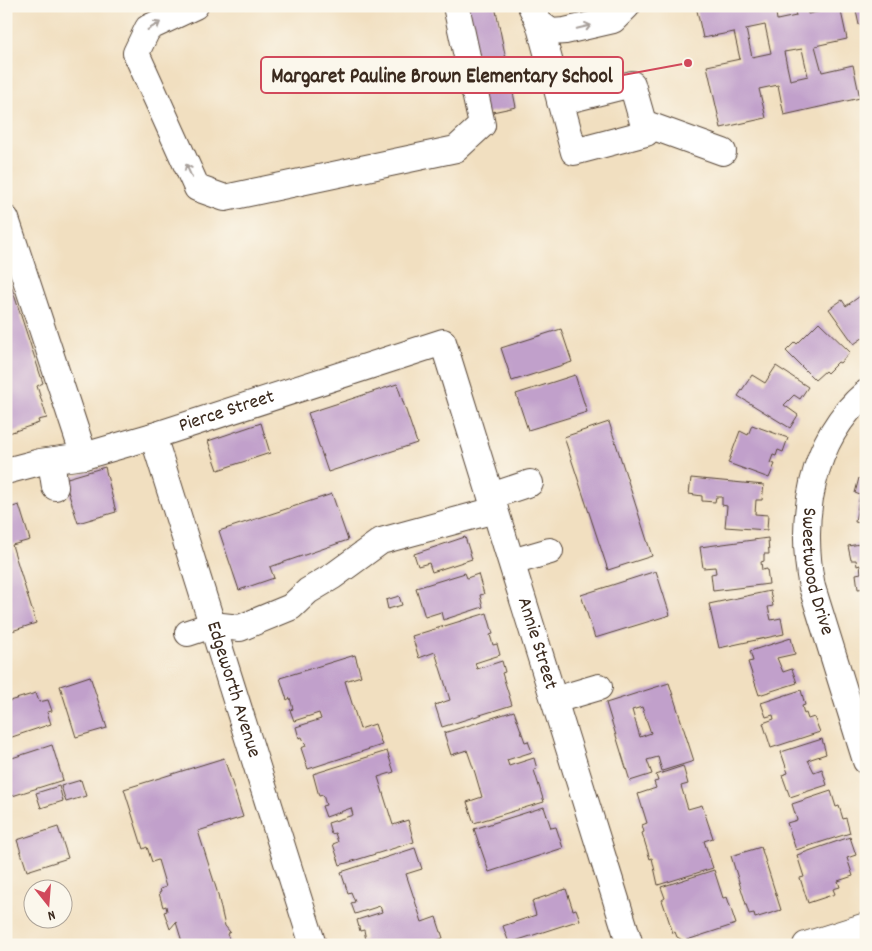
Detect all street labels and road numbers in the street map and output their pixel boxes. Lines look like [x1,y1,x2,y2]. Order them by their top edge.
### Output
street label: Pierce Street [175,383,278,441]
street label: Sweetwood Drive [793,506,840,639]
street label: Annie Street [509,594,564,693]
street label: Edgeworth Avenue [198,618,267,761]

